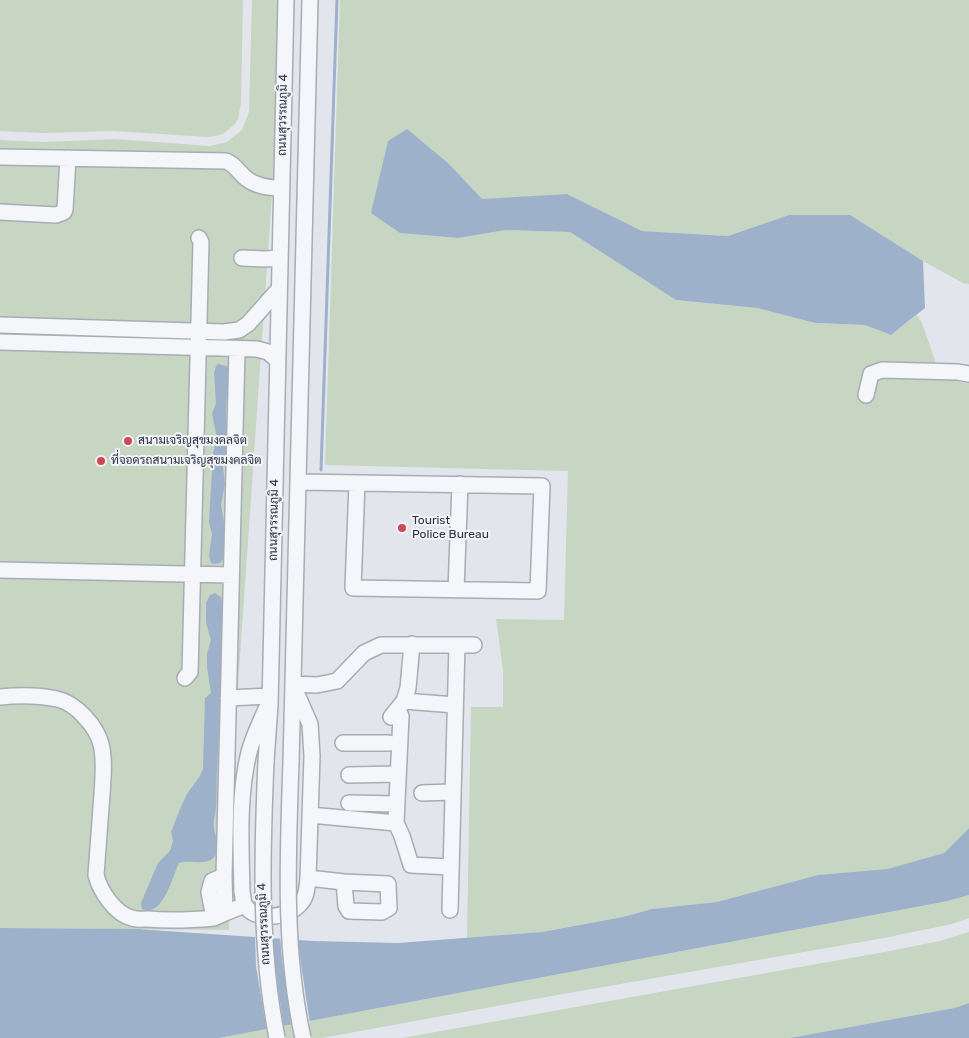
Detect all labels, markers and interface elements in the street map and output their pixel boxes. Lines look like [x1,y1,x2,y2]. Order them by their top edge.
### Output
street label: ถนนสุวรรณภูมิ 4 [275,74,291,156]
place label: สนามเจริญสุขมงคลจิต [138,434,247,448]
marker: สนามเจริญสุขมงคลจิต [122,435,134,447]
place label: ที่จอดรถสนามเจริญสุขมงคลจิต [111,454,261,468]
marker: ที่จอดรถสนามเจริญสุขมงคลจิต [95,455,107,467]
street label: ถนนสุวรรณภูมิ 4 [266,479,282,561]
place label: Tourist Police Bureau [412,514,489,542]
marker: Tourist Police Bureau [396,522,408,534]
street label: ถนนสุวรรณภูมิ 4 [255,883,273,965]

